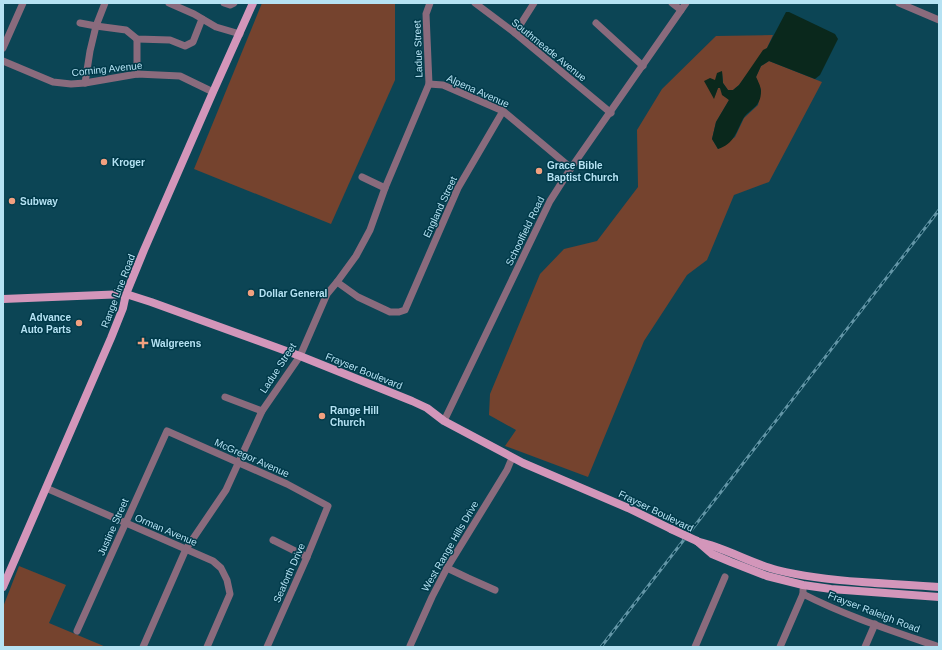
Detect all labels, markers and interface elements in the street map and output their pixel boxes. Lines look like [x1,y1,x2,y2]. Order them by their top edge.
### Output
street label: Southmeade Avenue [510,17,589,84]
street label: Ladue Street [411,20,424,78]
street label: Corning Avenue [71,60,143,78]
street label: Alpena Avenue [445,72,511,110]
marker: Kroger [99,157,109,167]
place label: Kroger [112,157,145,168]
place label: Grace Bible Baptist Church [547,160,619,183]
marker: Grace Bible Baptist Church [534,166,544,176]
street label: England Street [421,175,459,239]
street label: Schoolfield Road [503,195,547,267]
marker: Subway [7,196,17,206]
place label: Subway [20,196,58,207]
street label: Range Line Road [99,253,137,329]
marker: Dollar General [246,288,256,298]
place label: Dollar General [259,288,328,299]
place label: Advance Auto Parts [20,312,71,335]
marker: Advance Auto Parts [74,318,84,328]
marker: Walgreens [138,338,148,348]
place label: Walgreens [151,338,202,349]
street label: Ladue Street [258,341,298,395]
street label: Frayser Boulevard [324,351,404,391]
place label: Range Hill Church [330,405,379,428]
marker: Range Hill Church [317,411,327,421]
street label: McGregor Avenue [213,437,291,480]
street label: Frayser Boulevard [617,488,695,534]
street label: Justine Street [96,497,131,557]
street label: West Range Hills Drive [420,498,481,593]
street label: Orman Avenue [133,512,199,548]
street label: Seaforth Drive [271,541,307,604]
street label: Frayser Raleigh Road [827,589,921,635]

